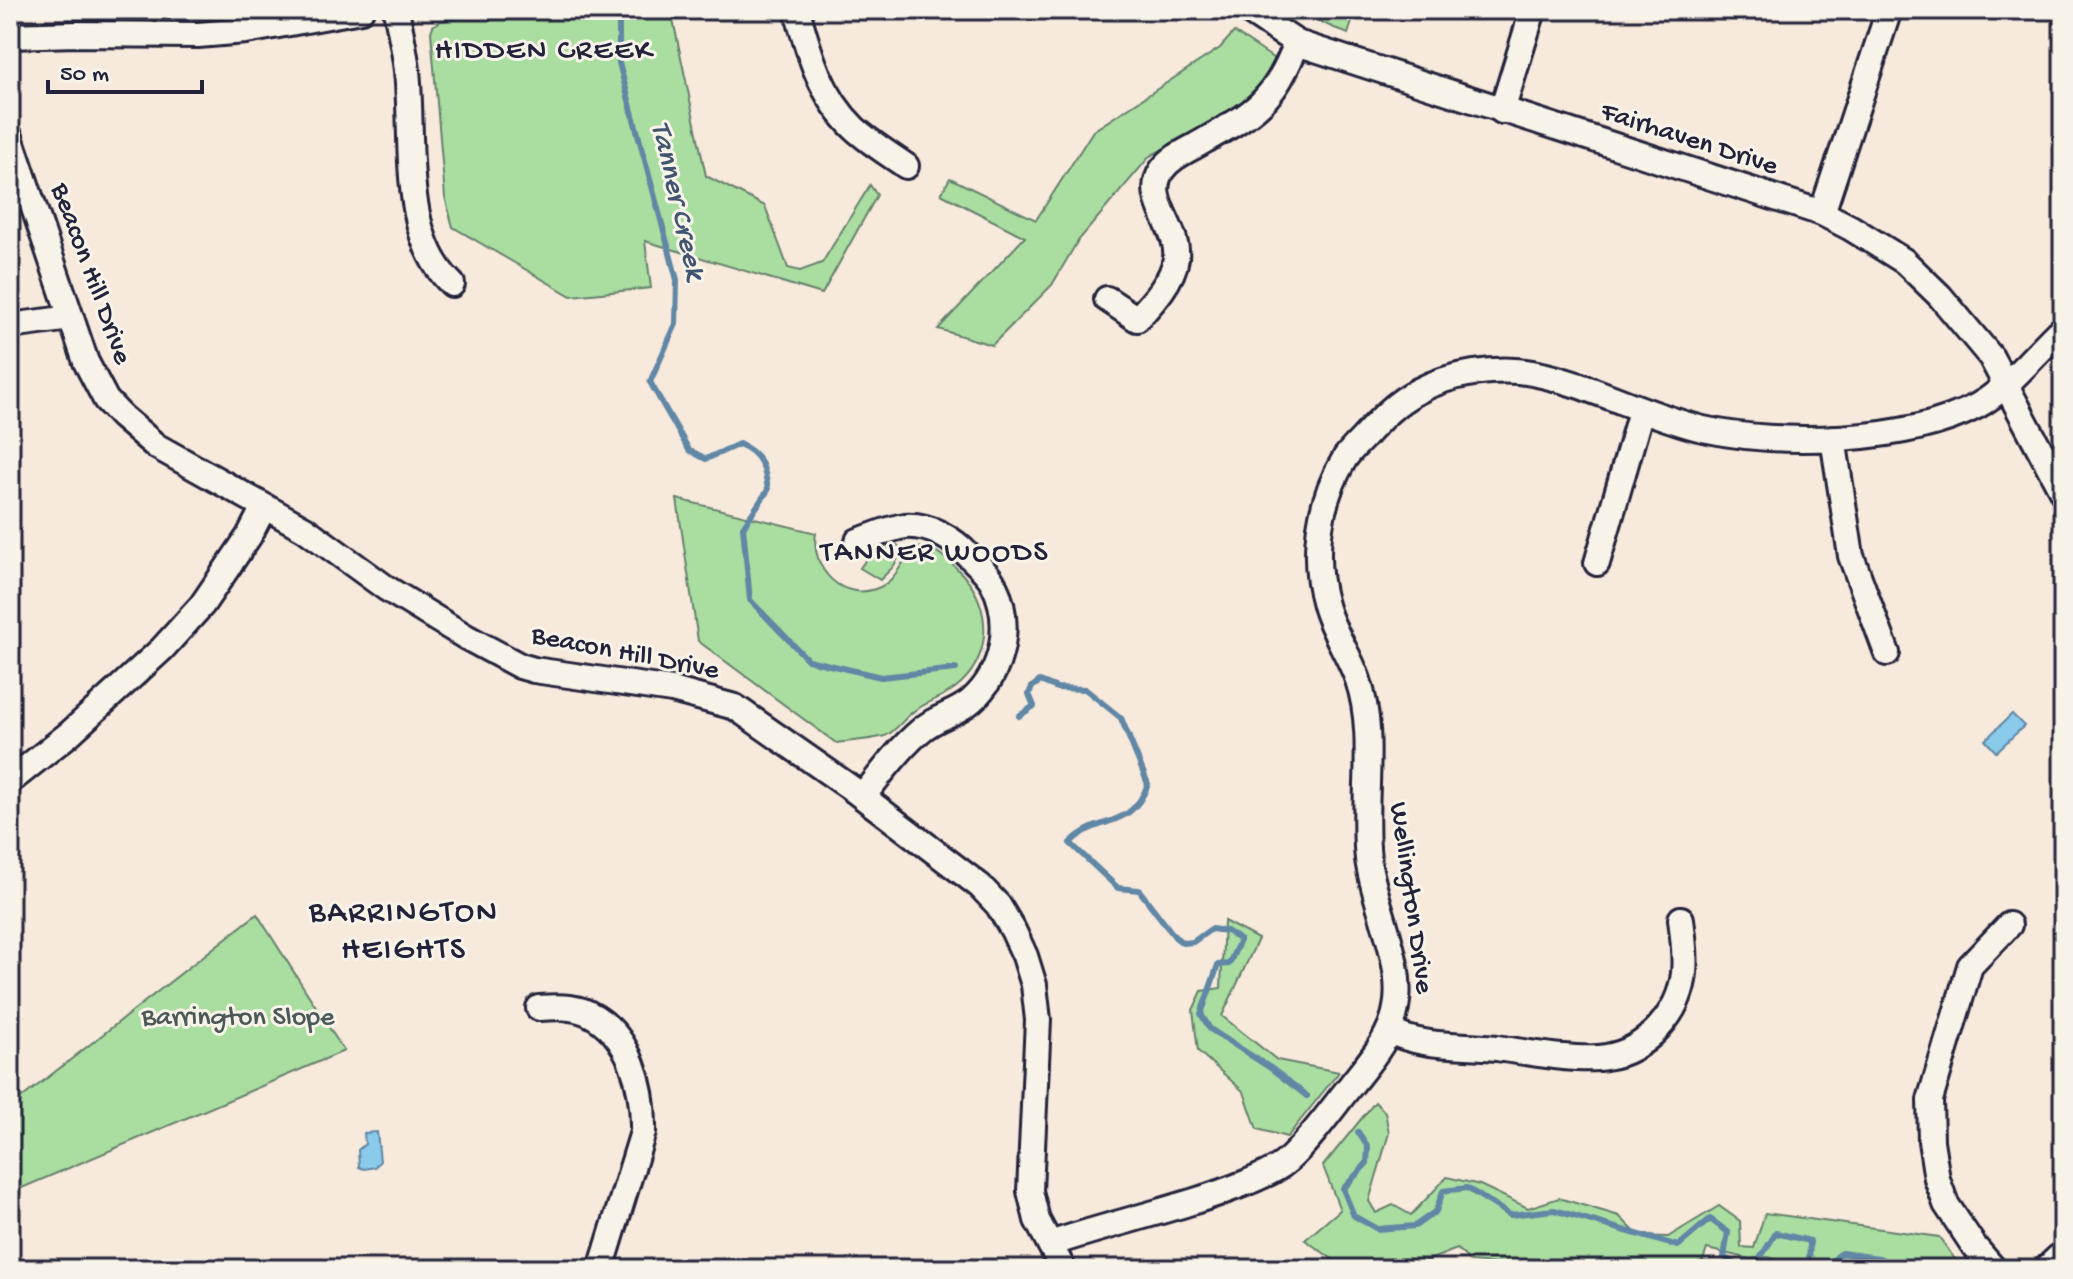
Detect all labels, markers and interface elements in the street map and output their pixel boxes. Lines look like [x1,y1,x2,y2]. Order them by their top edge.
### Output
district label: HIDDEN CREEK [435,35,655,70]
scale bar [48,44,202,94]
text: 50 m [60,61,109,90]
street label: Fairhaven Drive [1595,96,1782,184]
water label: Tanner Creek [641,119,712,286]
street label: Beacon Hill Drive [42,178,138,370]
district label: TANNER WOODS [818,537,1050,572]
street label: Beacon Hill Drive [527,619,722,688]
street label: Wellington Drive [1380,800,1440,996]
district label: BARRINGTON HEIGHTS [308,895,499,970]
park label: Barrington Slope [141,1002,335,1035]

